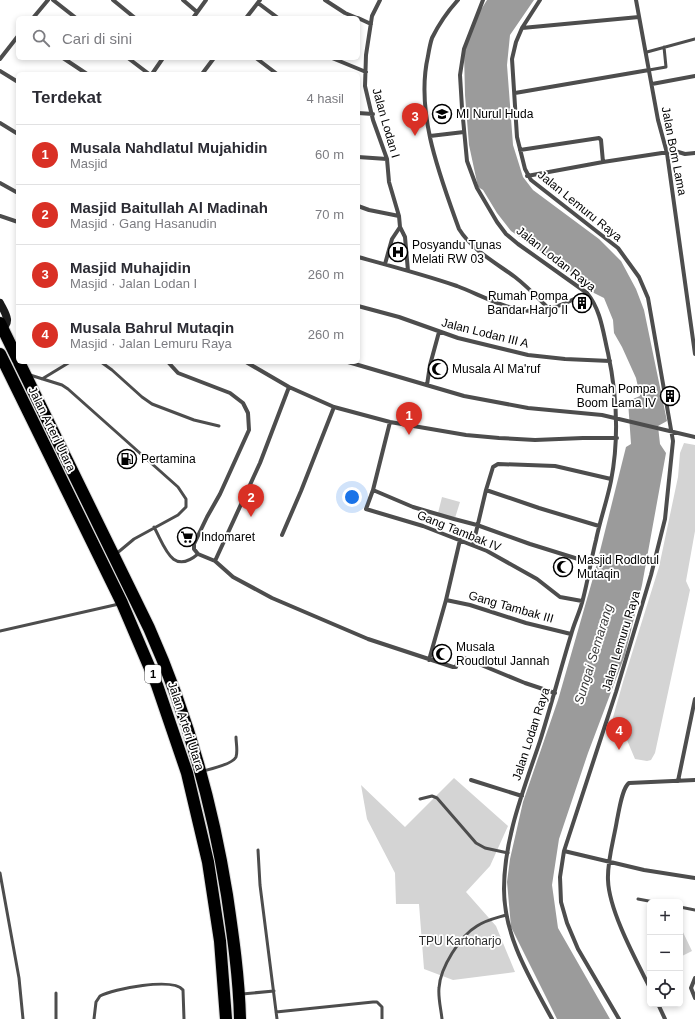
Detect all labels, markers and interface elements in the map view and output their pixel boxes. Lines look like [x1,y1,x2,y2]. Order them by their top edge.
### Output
search box [16,16,360,60]
icon: search [30,27,52,49]
text: Cari di sini [62,30,132,47]
street label: Jalan Lodan I [369,86,403,160]
text: Terdekat [32,88,102,107]
text: 4 hasil [306,91,344,106]
pin: 3 [402,103,428,136]
school or university icon: MI Nurul Huda [431,103,453,125]
street label: Jalan Bom Lama [659,105,690,197]
place label: MI Nurul Huda [456,107,534,121]
text: Musala Nahdlatul Mujahidin [70,139,268,156]
text: 1 [41,147,49,162]
text: 60 m [315,147,344,162]
text: Masjid [70,156,108,171]
street label: Jalan Lemuru Raya [535,168,625,244]
text: Masjid Baitullah Al Madinah [70,199,268,216]
text: 2 [41,207,49,222]
text: 70 m [315,207,344,222]
text: Masjid · Gang Hasanudin [70,216,217,231]
street label: Jalan Lodan Raya [514,224,599,294]
place label: Posyandu Tunas Melati RW 03 [412,238,501,266]
hospital icon: Posyandu Tunas Melati RW 03 [387,241,409,263]
text: Masjid Muhajidin [70,259,191,276]
text: 3 [41,267,49,282]
text: 260 m [308,267,344,282]
text: Masjid · Jalan Lodan I [70,276,197,291]
place label: Rumah Pompa Bandar Harjo II [487,289,568,317]
building icon: Rumah Pompa Bandar Harjo II [571,292,593,314]
street label: Jalan Lodan III A [440,315,530,351]
text: Musala Bahrul Mutaqin [70,319,234,336]
text: 4 [41,327,49,342]
text: 260 m [308,327,344,342]
text: Masjid · Jalan Lemuru Raya [70,336,232,351]
mosque icon: Musala Al Ma'ruf [427,358,449,380]
place label: Musala Al Ma'ruf [452,362,541,376]
place label: Rumah Pompa Boom Lama IV [576,382,656,410]
street label: Jalan Arteri Utara [25,384,79,474]
building icon: Rumah Pompa Boom Lama IV [659,385,681,407]
pin: 1 [396,402,422,435]
fuel station icon: Pertamina [116,448,138,470]
place label: Pertamina [141,452,196,466]
pin: 2 [238,484,264,517]
your location [342,487,362,507]
street label: Gang Tambak IV [415,508,503,554]
supermarket icon: Indomaret [176,526,198,548]
place label: Indomaret [201,530,256,544]
place label: Masjid Rodlotul Mutaqin [577,553,659,581]
mosque icon: Masjid Rodlotul Mutaqin [552,556,574,578]
street label: Gang Tambak III [467,588,555,626]
street label: Jalan Lemuru Raya [599,589,643,693]
water label: Sungai Semarang [571,601,616,706]
place label: Musala Roudlotul Jannah [456,640,549,668]
mosque icon: Musala Roudlotul Jannah [431,643,453,665]
road number: 1 [145,665,161,683]
street label: Jalan Arteri Utara [165,680,207,773]
street label: Jalan Lodan Raya [509,686,553,782]
pin: 4 [606,717,632,750]
map controls [647,899,683,1007]
button: + [647,899,683,935]
park label: TPU Kartoharjo [419,934,502,948]
button: − [647,935,683,971]
button: locate [647,971,683,1007]

